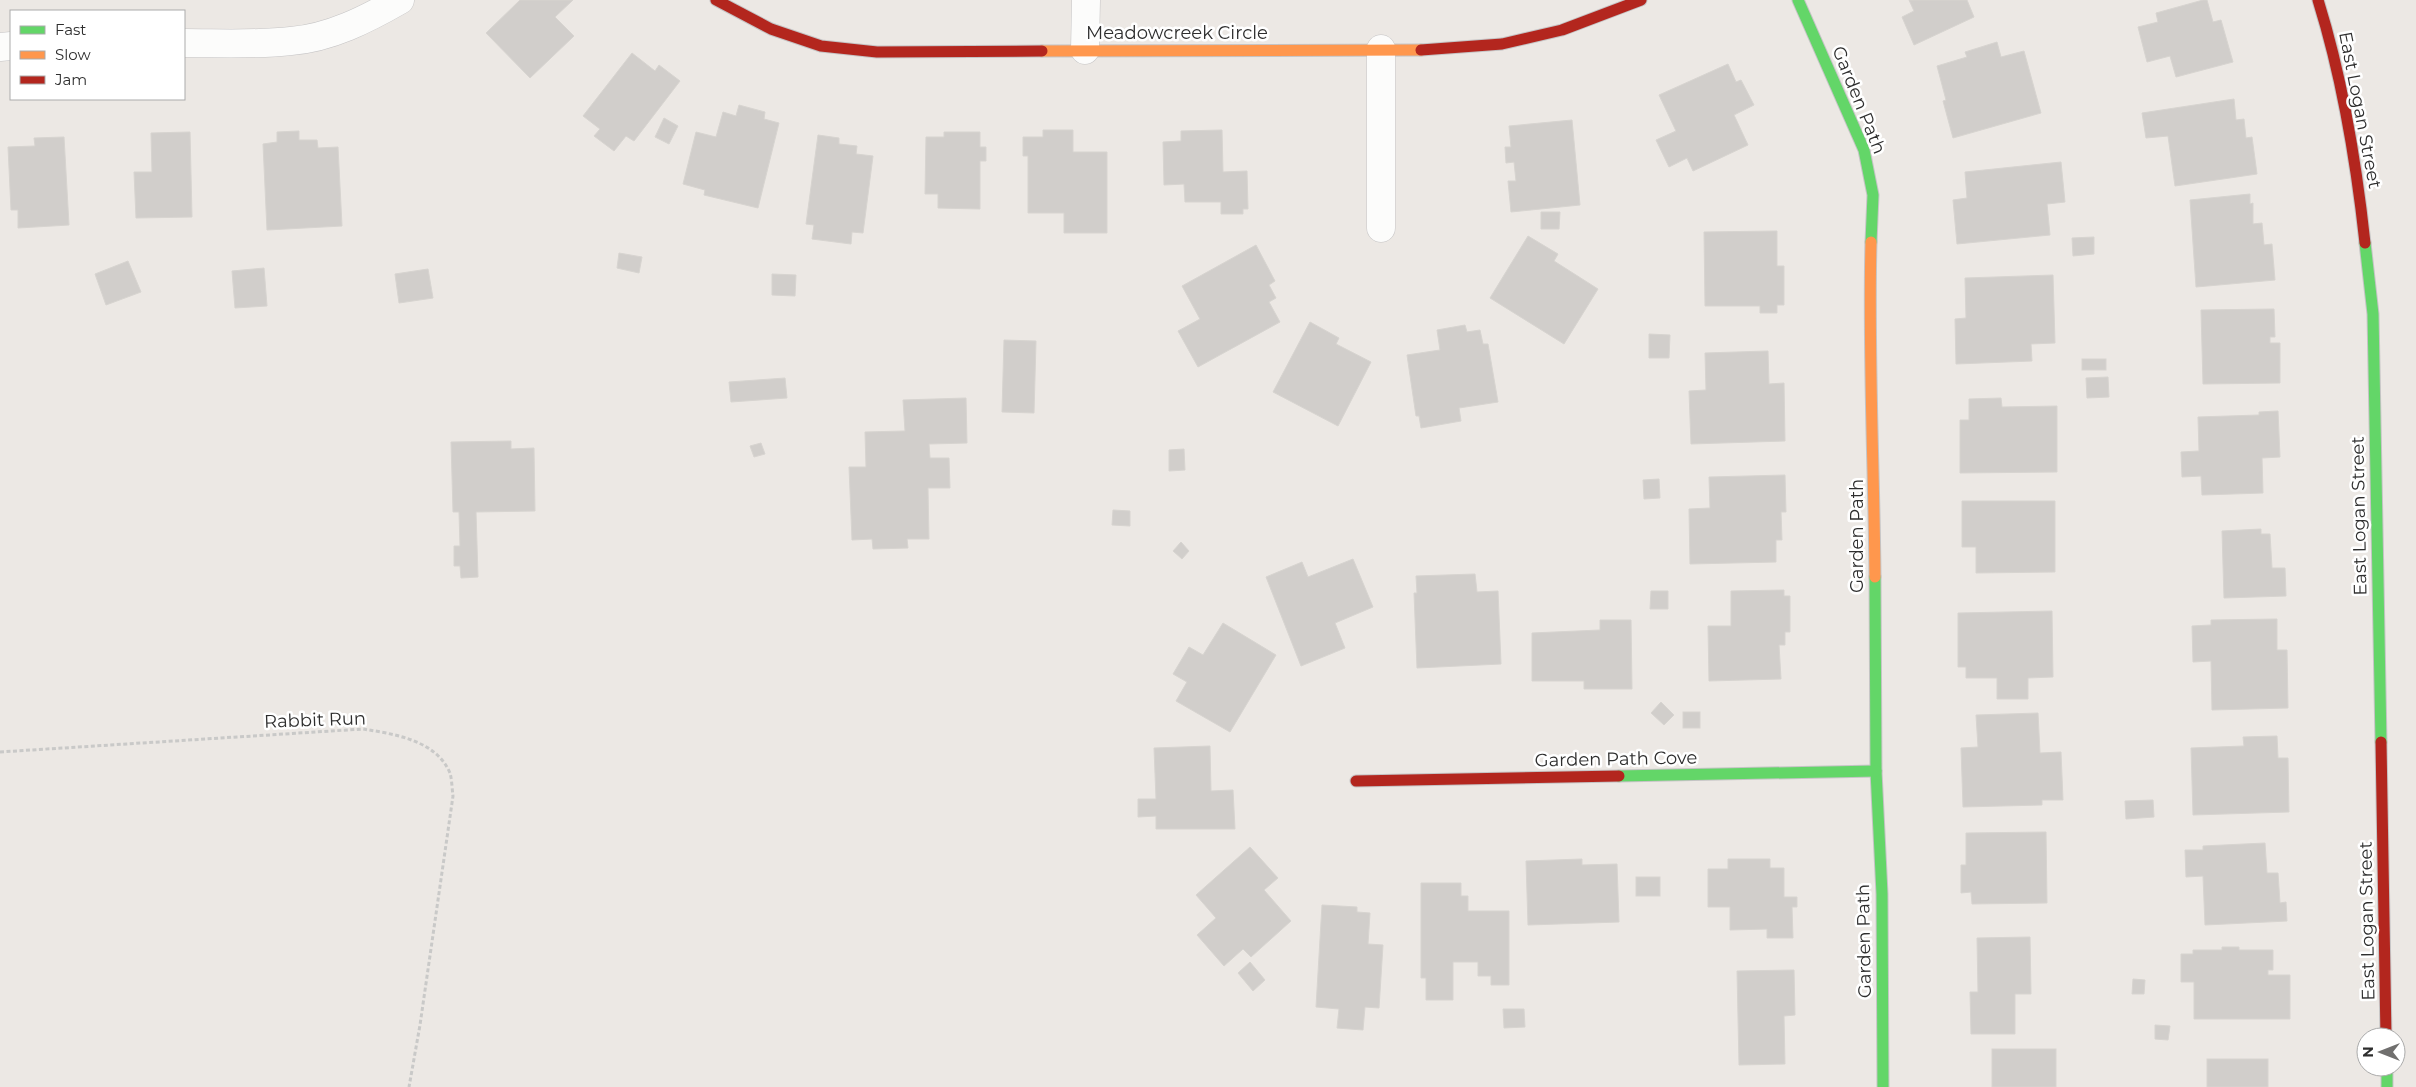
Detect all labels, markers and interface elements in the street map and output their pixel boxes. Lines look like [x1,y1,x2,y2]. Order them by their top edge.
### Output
legend [10,10,185,100]
text: Fast [55,20,86,39]
street label: Meadowcreek Circle [1086,22,1268,44]
street label: East Logan Street [2334,30,2386,190]
street label: Garden Path [1827,43,1891,157]
text: Slow [55,45,91,64]
text: Jam [54,70,87,89]
street label: East Logan Street [2347,436,2371,596]
street label: Garden Path [1846,479,1868,593]
street label: Rabbit Run [264,707,366,733]
street label: Garden Path Cove [1534,747,1698,771]
street label: East Logan Street [2355,841,2379,1001]
street label: Garden Path [1852,884,1876,998]
north arrow [2356,1027,2406,1077]
text: N [2359,1046,2377,1058]

